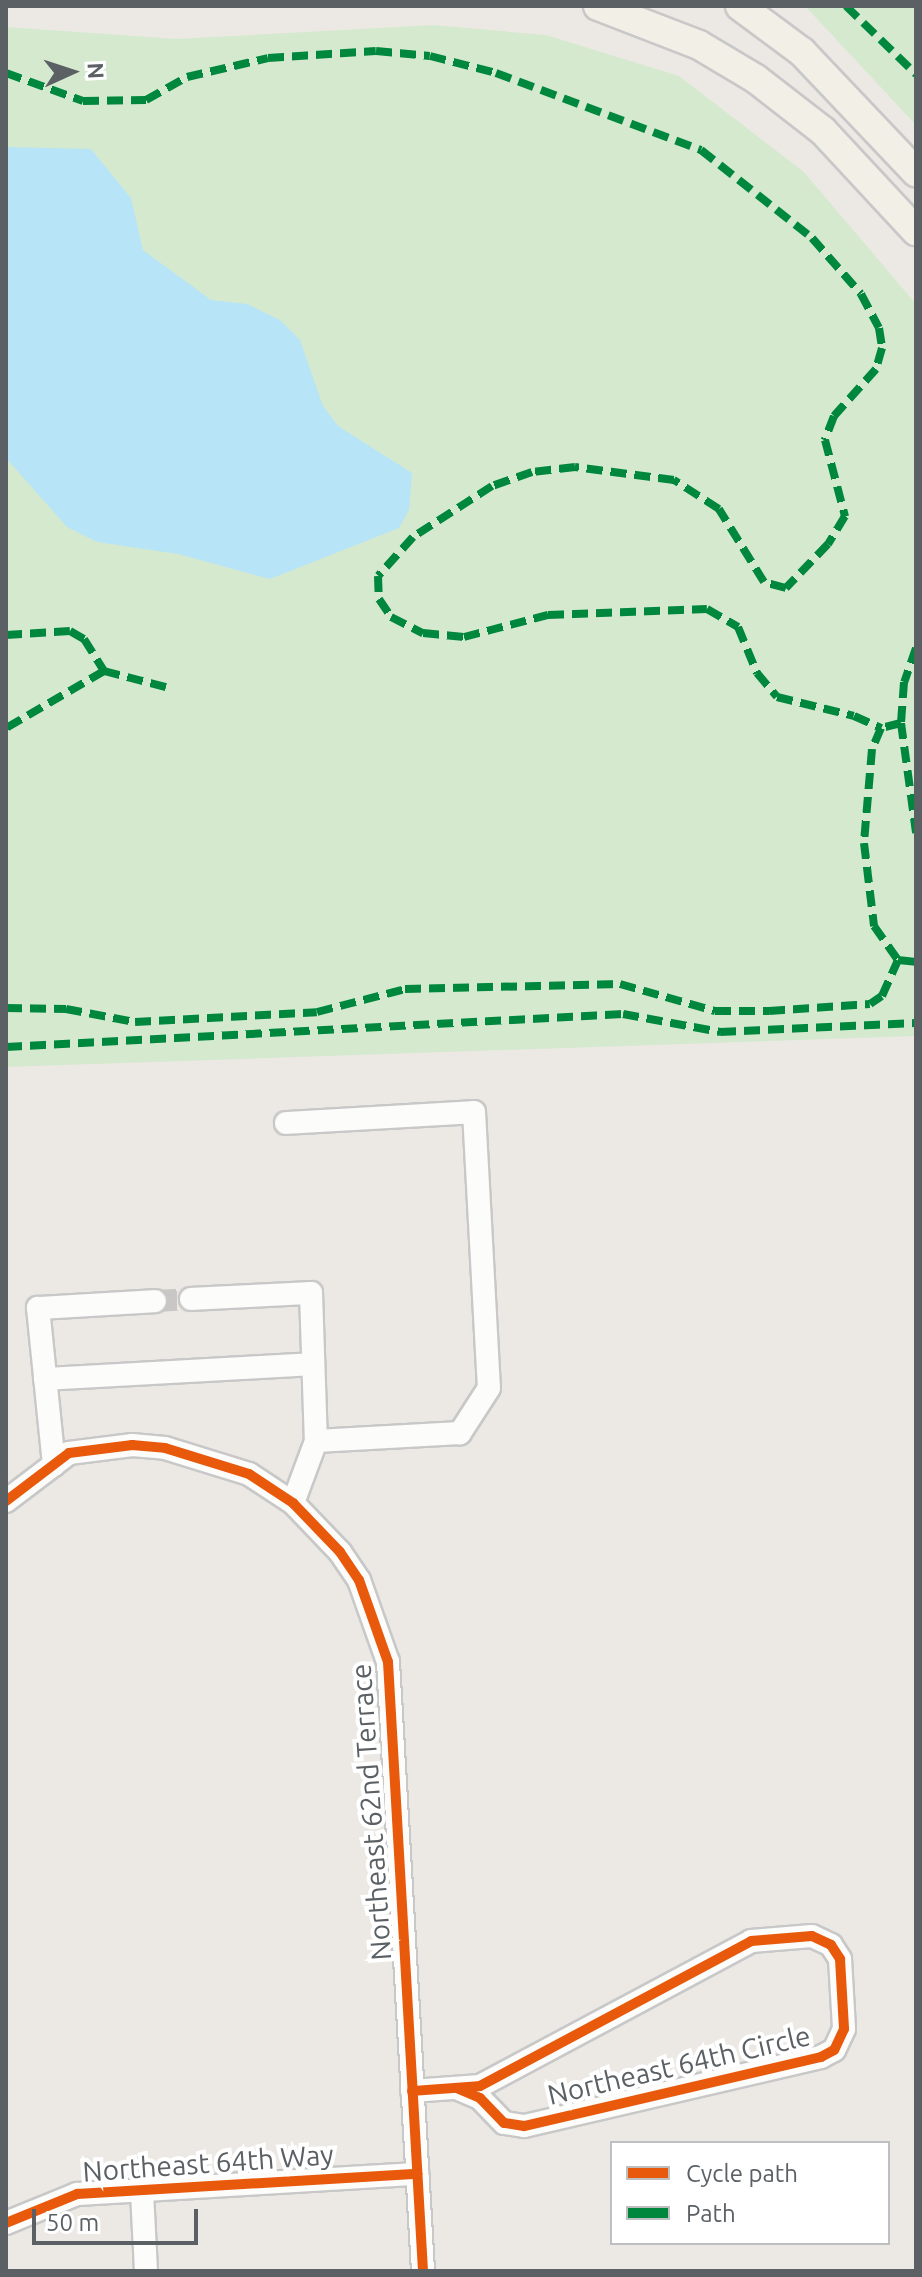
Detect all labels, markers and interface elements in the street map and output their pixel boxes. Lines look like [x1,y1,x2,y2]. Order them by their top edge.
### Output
north arrow [32,32,112,112]
text: N [84,62,109,80]
street label: Northeast 62nd Terrace [344,1662,398,1962]
street label: Northeast 64th Circle [544,2018,814,2112]
street label: Northeast 64th Way [81,2137,335,2189]
legend [610,2141,890,2245]
text: Cycle path [686,2160,798,2187]
scale bar [36,2193,202,2243]
text: Path [686,2200,736,2227]
text: 50 m [46,2209,99,2236]

